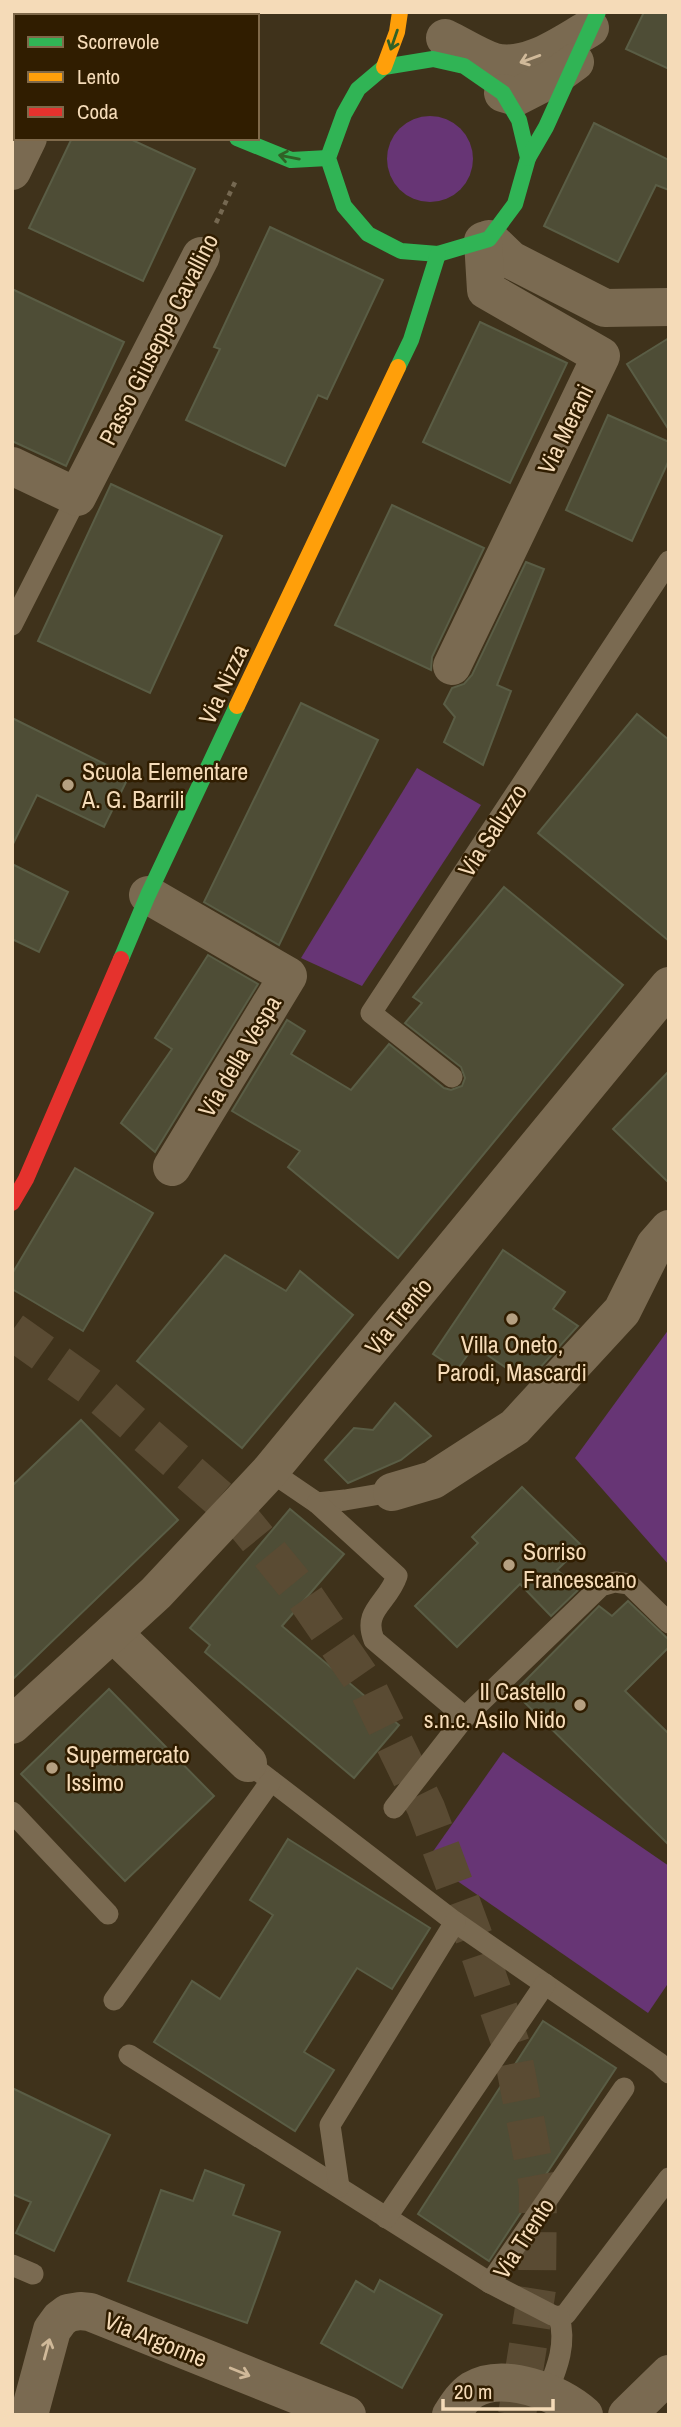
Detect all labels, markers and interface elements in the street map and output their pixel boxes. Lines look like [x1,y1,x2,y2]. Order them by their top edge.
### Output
legend [14,14,259,140]
text: Scorrevole [77,27,159,56]
one-way arrow [387,28,399,50]
one-way arrow [519,54,541,66]
text: Lento [77,62,120,91]
text: Coda [77,97,119,126]
one-way arrow [279,150,301,163]
street label: Passo Giuseppe Cavallino [91,228,225,450]
street label: Via Merani [530,379,600,479]
street label: Via Nizza [191,639,255,729]
place label: Scuola Elementare A. G. Barrili [81,755,248,815]
marker: Scuola Elementare A. G. Barrili [60,777,76,793]
street label: Via Saluzzo [450,777,534,883]
street label: Via della Vespa [190,989,288,1123]
street label: Via Trento [357,1271,439,1361]
marker: Villa Oneto, Parodi, Mascardi [504,1311,520,1327]
place label: Villa Oneto, Parodi, Mascardi [437,1328,587,1388]
place label: Sorriso Francescano [523,1535,637,1595]
marker: Sorriso Francescano [501,1557,517,1573]
place label: Il Castello s.n.c. Asilo Nido [424,1675,566,1735]
marker: Il Castello s.n.c. Asilo Nido [572,1697,588,1713]
place label: Supermercato Issimo [66,1738,190,1798]
marker: Supermercato Issimo [44,1760,60,1776]
street label: Via Trento [485,2191,561,2285]
street label: Via Argonne [100,2304,212,2374]
one-way arrow [41,2338,54,2361]
one-way arrow [229,2367,251,2380]
scale bar [443,2368,553,2412]
text: 20 m [454,2377,492,2406]

